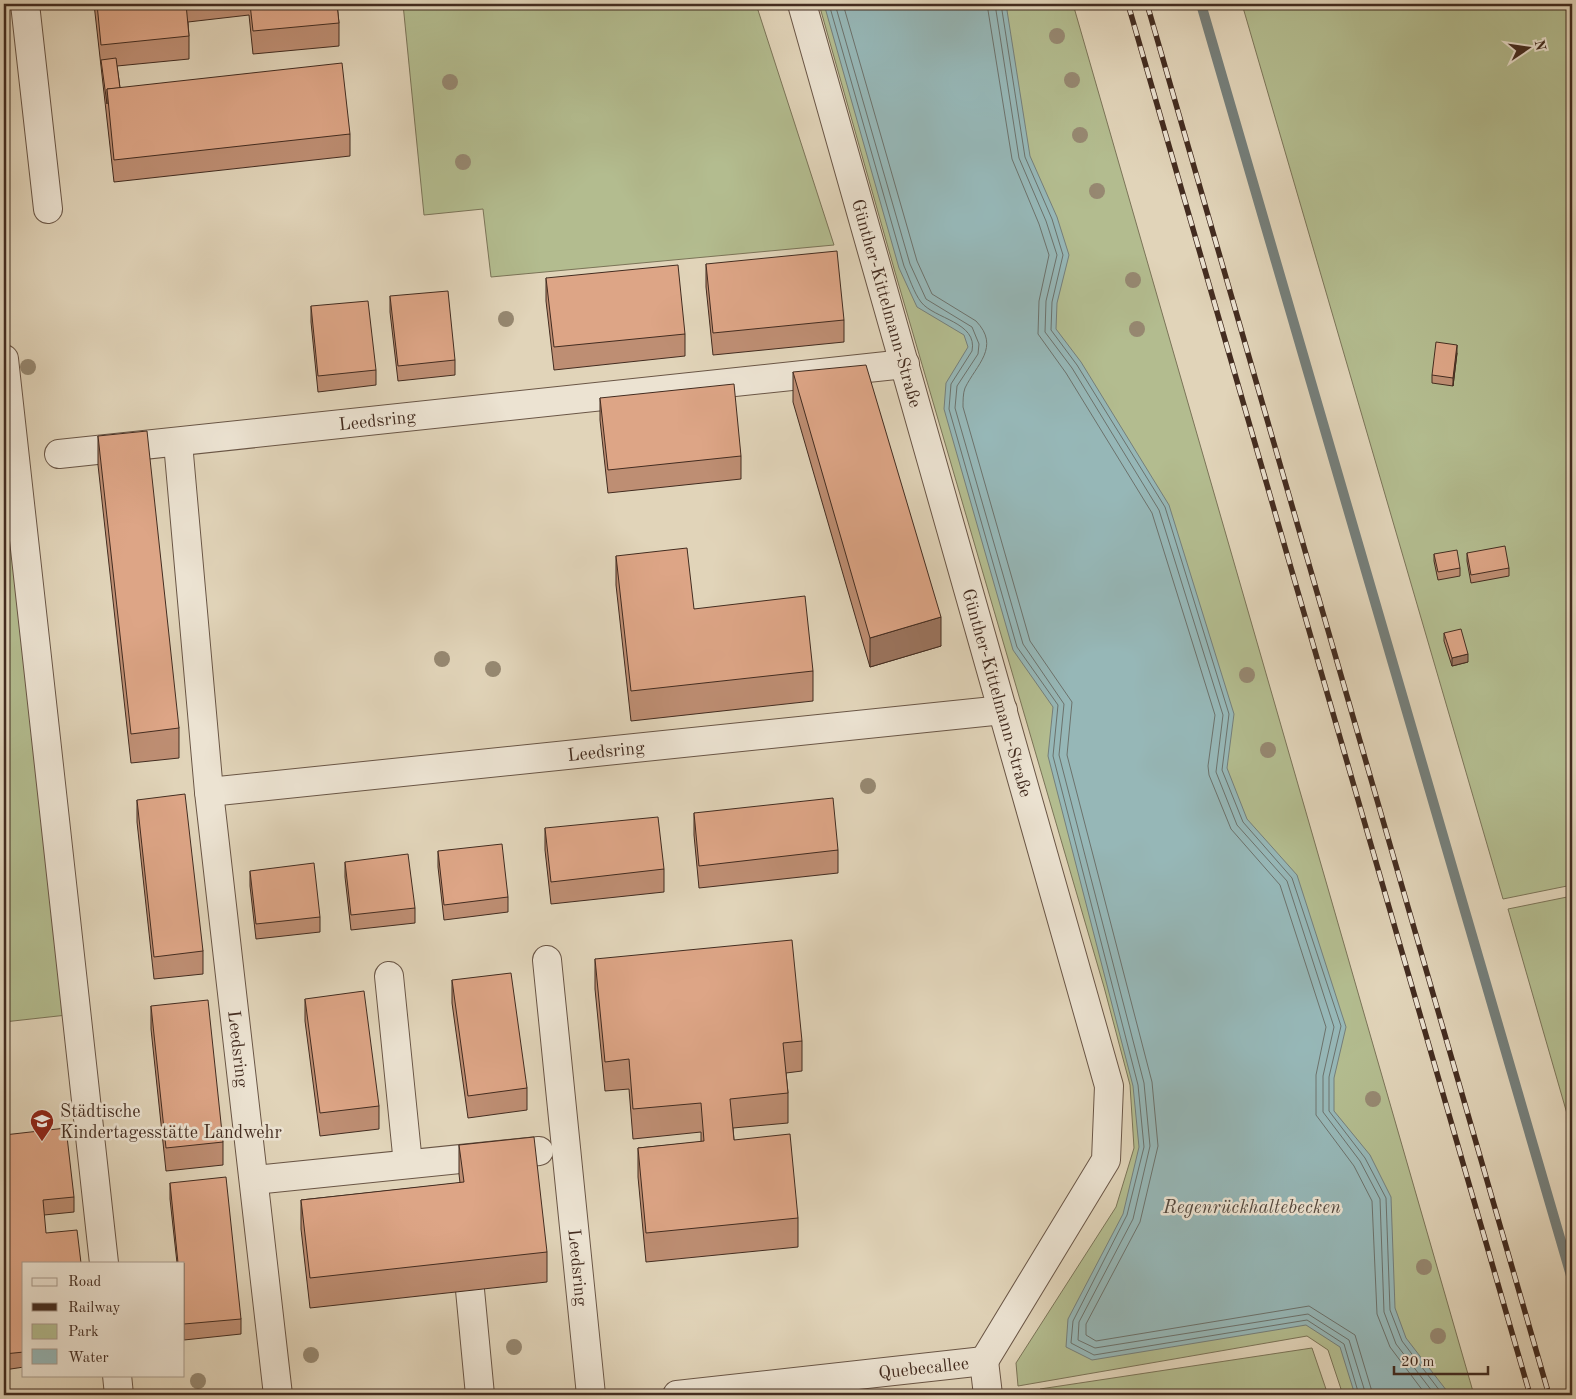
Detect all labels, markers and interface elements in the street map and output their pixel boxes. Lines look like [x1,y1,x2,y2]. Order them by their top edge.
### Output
north arrow [1504,22,1554,72]
text: N [1532,39,1548,52]
street label: Günther-Kittelmann-Straße [848,197,924,410]
street label: Leedsring [338,408,417,434]
street label: Günther-Kittelmann-Straße [958,587,1035,799]
street label: Leedsring [566,739,646,765]
street label: Leedsring [224,1010,251,1089]
place label: Städtische Kindertagesstätte Landwehr [60,1103,282,1142]
school or university icon: Städtische Kindertagesstätte Landwehr [29,1108,55,1142]
water label: Regenrückhaltebecken [1162,1199,1341,1218]
street label: Leedsring [564,1228,590,1307]
legend [22,1262,185,1376]
text: Road [68,1275,102,1290]
text: Railway [68,1301,121,1316]
text: Park [68,1325,99,1340]
scale bar [1394,1344,1487,1376]
text: Water [68,1351,109,1366]
street label: Quebecallee [877,1355,970,1383]
text: 20 m [1401,1355,1435,1370]

